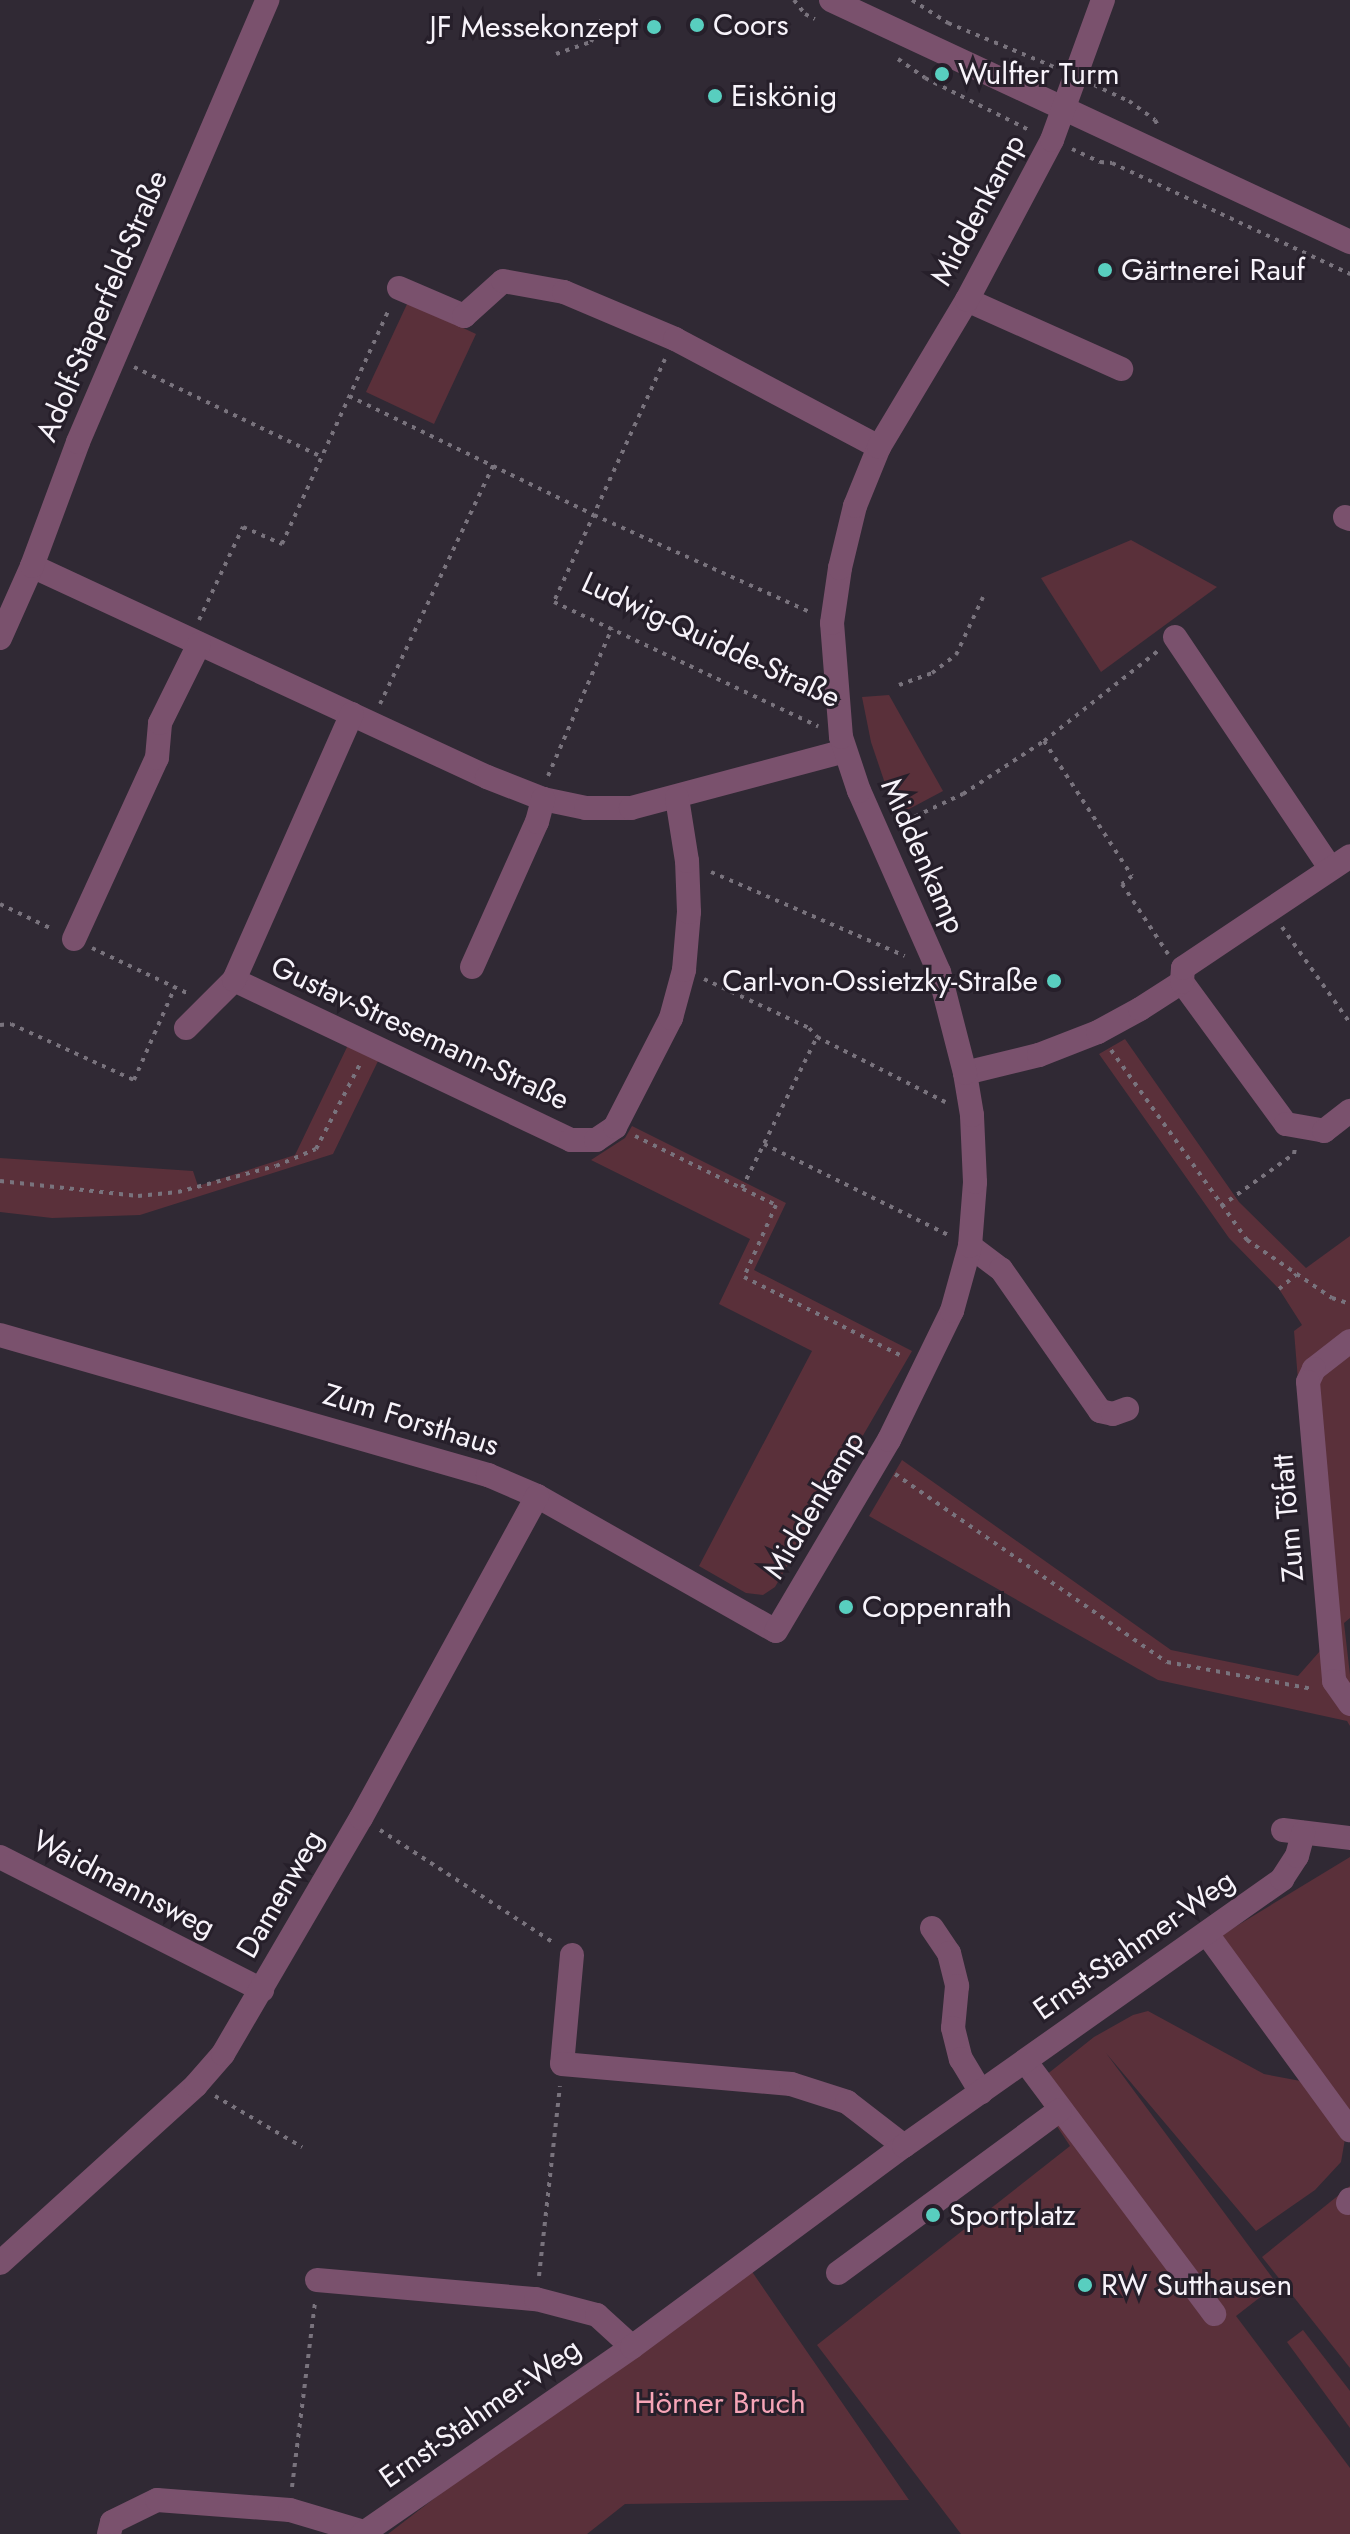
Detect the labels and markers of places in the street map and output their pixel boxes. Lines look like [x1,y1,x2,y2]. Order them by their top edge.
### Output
place label: Coors [713,7,789,43]
place label: JF Messekonzept [429,9,638,45]
marker: Coors [688,16,706,34]
marker: JF Messekonzept [645,18,663,36]
place label: Wulfter Turm [958,56,1120,92]
marker: Wulfter Turm [933,65,951,83]
place label: Eiskönig [731,78,837,114]
marker: Eiskönig [706,87,724,105]
place label: Gärtnerei Rauf [1121,252,1305,288]
marker: Gärtnerei Rauf [1096,261,1114,279]
place label: Carl-von-Ossietzky-Straße [722,963,1038,999]
marker: Carl-von-Ossietzky-Straße [1045,972,1063,990]
place label: Coppenrath [862,1589,1012,1625]
marker: Coppenrath [837,1598,855,1616]
place label: Sportplatz [949,2197,1076,2233]
marker: Sportplatz [924,2206,942,2224]
place label: RW Sutthausen [1101,2267,1292,2303]
marker: RW Sutthausen [1076,2276,1094,2294]

